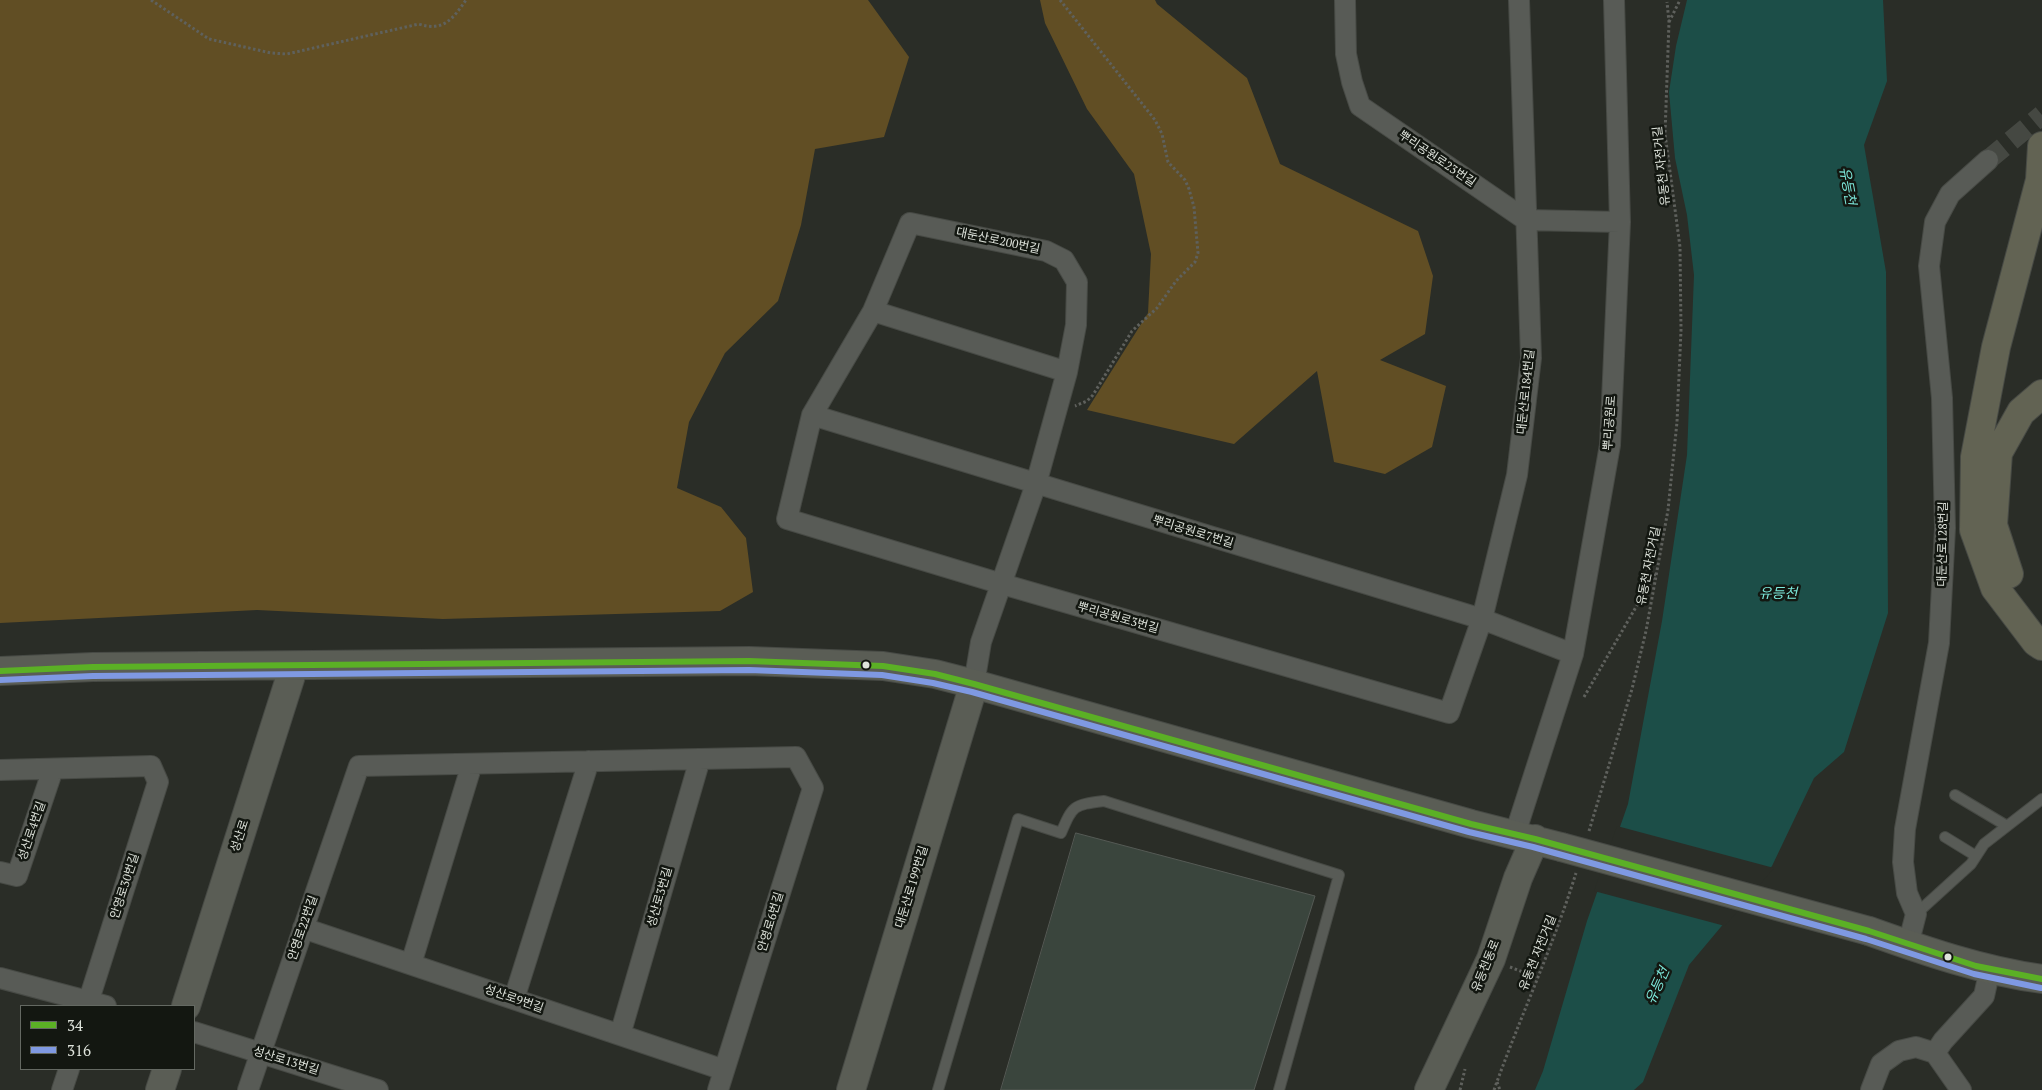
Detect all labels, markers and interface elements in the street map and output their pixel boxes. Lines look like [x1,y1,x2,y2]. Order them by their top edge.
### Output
street label: 유동천 자전거길 [1651,125,1673,207]
street label: 뿌리공원로23번길 [1396,128,1478,190]
water label: 유등천 [1835,166,1859,206]
street label: 대둔산로200번길 [955,225,1041,257]
street label: 대둔산로184번길 [1514,349,1538,435]
street label: 뿌리공원로 [1601,395,1619,451]
street label: 대둔산로128번길 [1935,501,1951,587]
street label: 뿌리공원로7번길 [1151,513,1235,551]
street label: 유동천 자전거길 [1634,525,1664,607]
water label: 유등천 [1759,586,1797,602]
street label: 뿌리공원로3번길 [1076,600,1160,636]
unlabelled marker [861,660,871,670]
street label: 성산로4번길 [15,800,49,862]
street label: 성산로 [228,818,252,854]
street label: 대둔산로199번길 [893,844,931,930]
street label: 안영로30번길 [108,851,142,921]
street label: 성산로3번길 [645,865,675,929]
street label: 안영로6번길 [755,890,787,954]
street label: 안영로22번길 [285,894,321,962]
street label: 유동천 자전거길 [1516,913,1560,993]
street label: 유등천동로 [1469,938,1503,994]
unlabelled marker [1943,952,1953,962]
water label: 유등천 [1642,965,1674,1007]
street label: 성산로9번길 [483,982,545,1016]
legend [20,1005,195,1070]
text: 34 [67,1015,83,1035]
text: 316 [67,1040,91,1060]
street label: 성산로13번길 [251,1044,321,1078]

